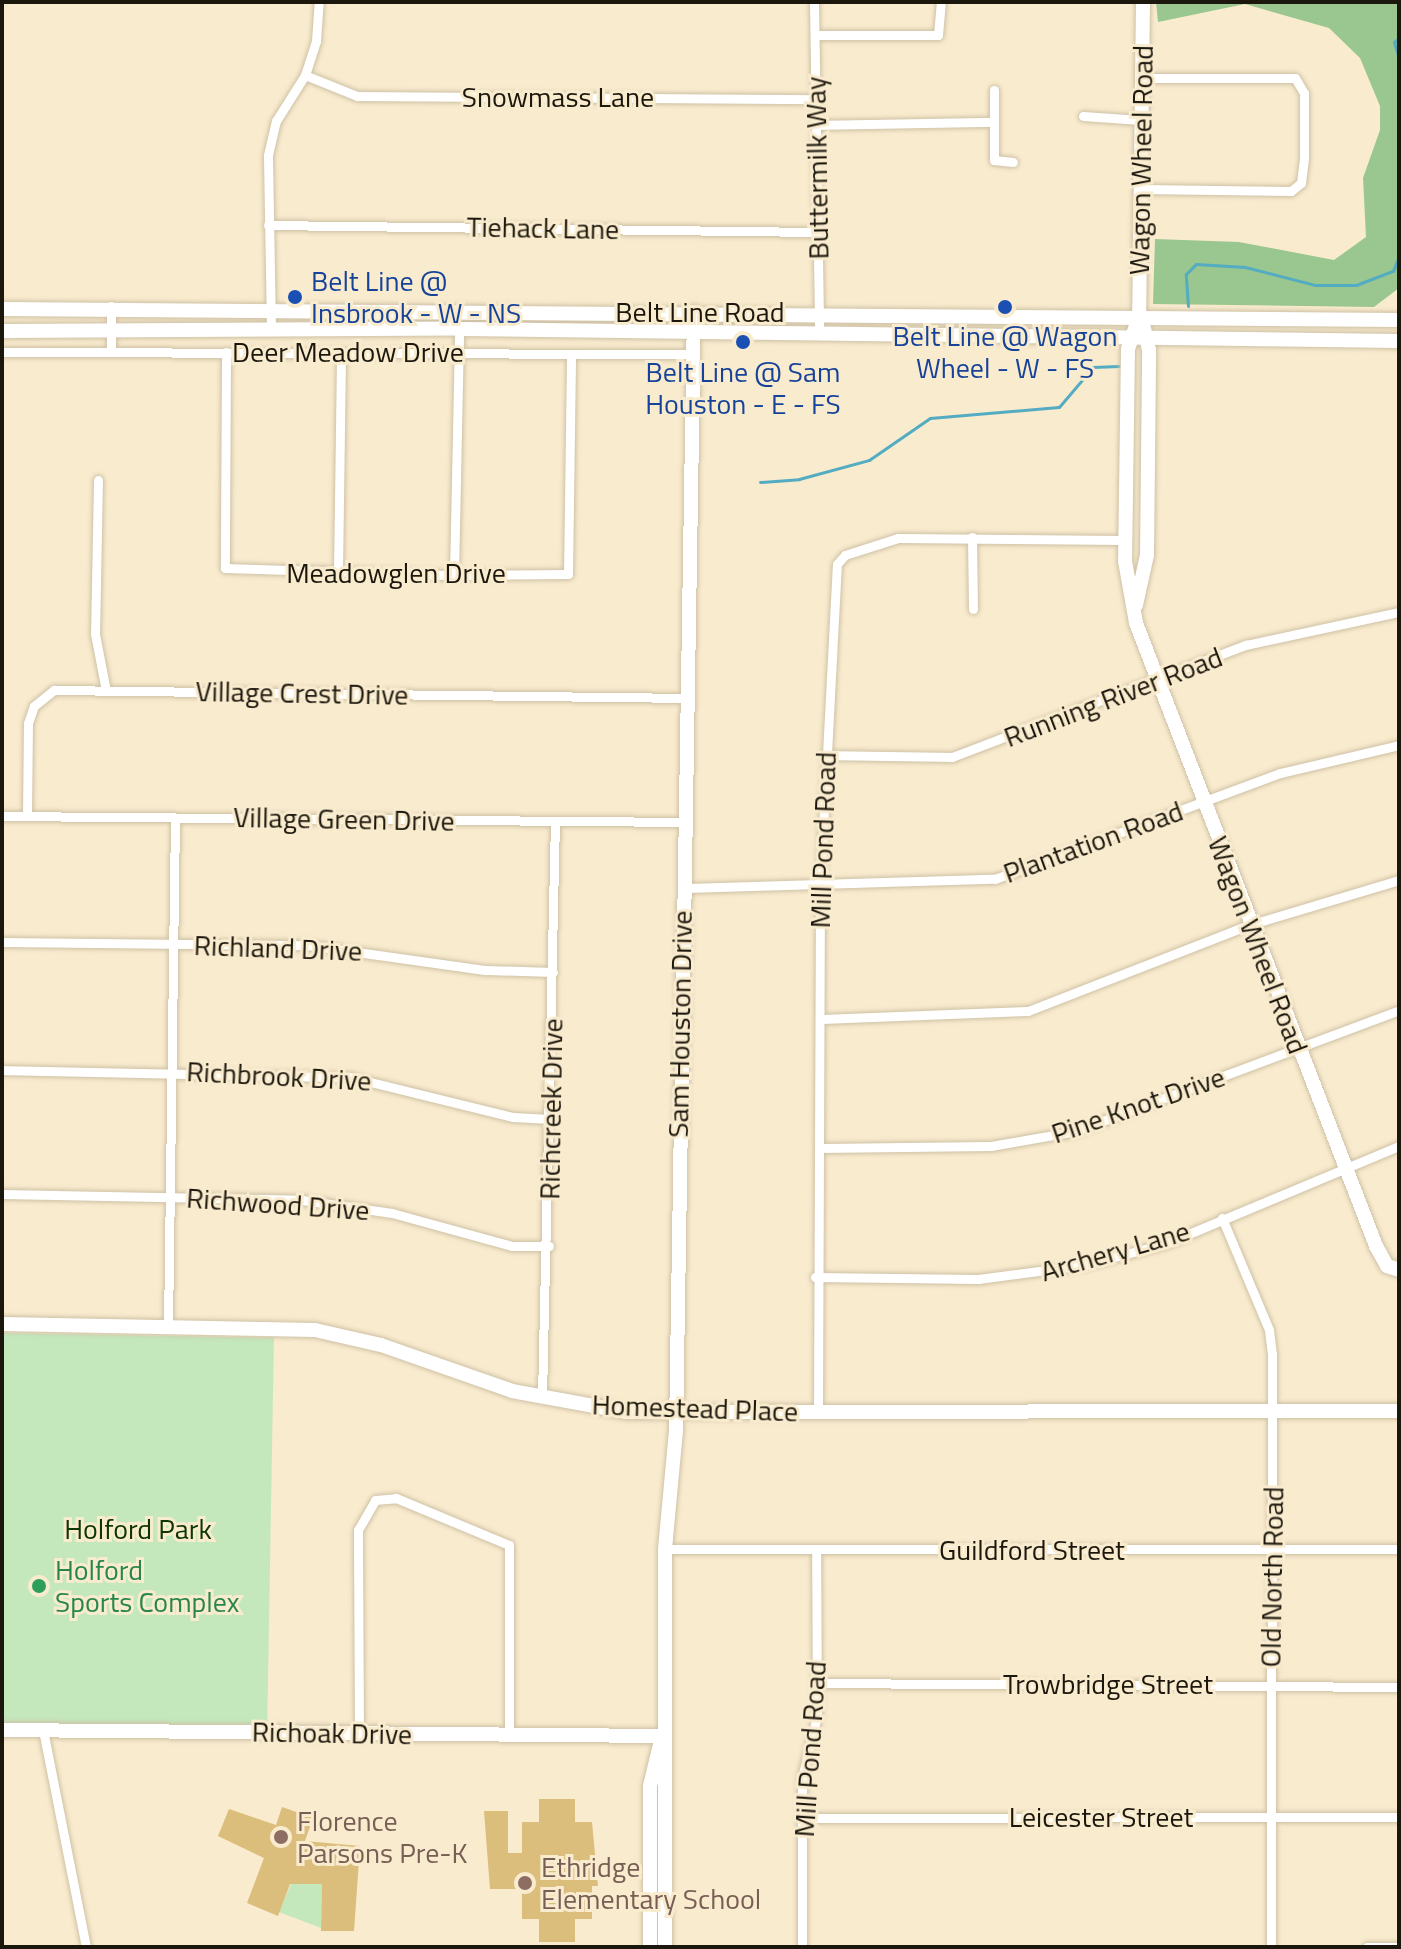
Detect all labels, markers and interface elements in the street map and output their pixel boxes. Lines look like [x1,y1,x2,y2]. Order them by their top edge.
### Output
street label: Wagon Wheel Road [1122,45,1160,275]
street label: Buttermilk Way [799,76,835,260]
street label: Snowmass Lane [462,80,654,114]
street label: Tiehack Lane [466,210,620,246]
place label: Belt Line @ Insbrook - W - NS [311,264,521,330]
marker: Belt Line @ Insbrook - W - NS [286,288,304,306]
street label: Belt Line Road [615,295,785,329]
marker: Belt Line @ Wagon Wheel - W - FS [996,298,1014,316]
place label: Belt Line @ Wagon Wheel - W - FS [893,319,1117,385]
marker: Belt Line @ Sam Houston - E - FS [734,333,752,351]
street label: Deer Meadow Drive [232,335,464,369]
place label: Belt Line @ Sam Houston - E - FS [645,355,841,421]
street label: Meadowglen Drive [286,556,506,590]
street label: Running River Road [999,640,1227,754]
street label: Village Crest Drive [195,674,409,712]
street label: Mill Pond Road [803,751,843,929]
street label: Plantation Road [999,794,1187,890]
street label: Village Green Drive [233,800,455,838]
street label: Wagon Wheel Road [1201,832,1315,1058]
street label: Sam Houston Drive [661,910,699,1138]
street label: Richland Drive [193,928,363,968]
street label: Richcreek Drive [533,1018,569,1200]
street label: Richbrook Drive [186,1054,372,1098]
street label: Pine Knot Drive [1047,1060,1229,1150]
street label: Richwood Drive [185,1181,371,1227]
street label: Archery Lane [1037,1214,1193,1288]
street label: Homestead Place [591,1388,799,1428]
street label: Old North Road [1254,1486,1290,1668]
park label: Holford Park [64,1512,212,1546]
street label: Guildford Street [939,1533,1125,1567]
place label: Holford Sports Complex [55,1553,239,1619]
marker: Holford Sports Complex [30,1577,48,1595]
street label: Mill Pond Road [787,1660,833,1838]
street label: Trowbridge Street [1003,1667,1213,1701]
street label: Richoak Drive [252,1715,412,1751]
street label: Leicester Street [1009,1800,1193,1834]
place label: Florence Parsons Pre-K [297,1804,468,1870]
marker: Florence Parsons Pre-K [272,1828,290,1846]
place label: Ethridge Elementary School [541,1850,761,1916]
marker: Ethridge Elementary School [516,1874,534,1892]

